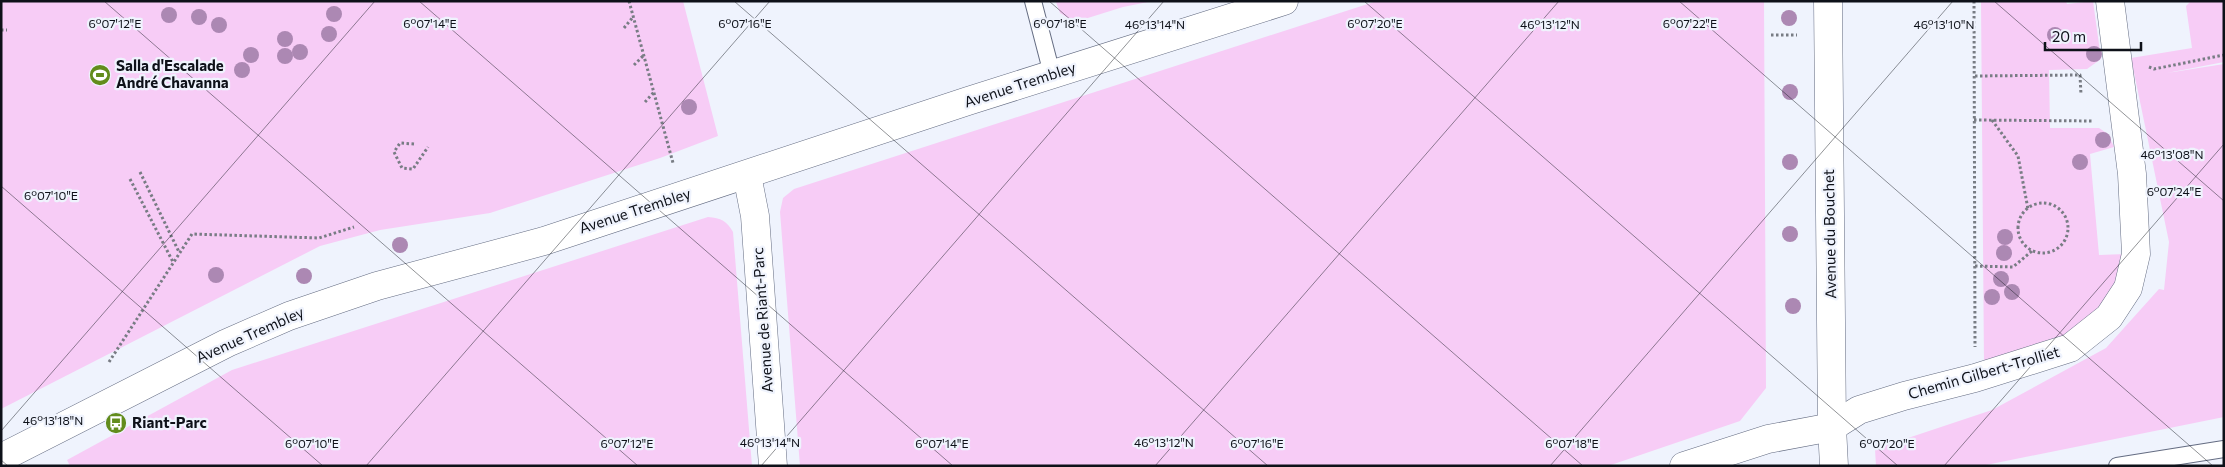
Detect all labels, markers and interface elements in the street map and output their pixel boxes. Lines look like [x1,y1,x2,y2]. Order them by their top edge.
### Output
text: 6°07'12"E [89,16,141,30]
text: 6°07'14"E [403,16,457,30]
text: 6°07'16"E [718,16,772,30]
text: 6°07'18"E [1033,16,1087,30]
text: 6°07'20"E [1347,16,1403,30]
text: 6°07'22"E [1663,16,1717,30]
text: 46°13'14"N [1125,17,1185,31]
text: 46°13'12"N [1520,17,1580,31]
text: 46°13'10"N [1914,17,1974,31]
scale bar [2045,20,2141,52]
text: 20 m [2052,27,2086,45]
place label: Salla d'Escalade André Chavanna [116,56,229,91]
street label: Avenue Trembley [962,57,1078,111]
sports icon: Salla d'Escalade André Chavanna [88,63,112,87]
text: 46°13'08"N [2140,147,2204,161]
street label: Avenue du Bouchet [1819,169,1839,299]
street label: Avenue Trembley [577,183,693,237]
text: 6°07'24"E [2147,184,2201,198]
text: 6°07'10"E [24,188,78,202]
street label: Avenue de Riant-Parc [748,247,776,393]
street label: Avenue Trembley [193,302,307,366]
street label: Chemin Gilbert-Trolliet [1906,342,2062,402]
bus stop icon: Riant-Parc [104,411,128,435]
text: 46°13'18"N [23,413,83,427]
place label: Riant-Parc [132,413,207,431]
text: 46°13'14"N [740,435,800,449]
text: 46°13'12"N [1134,435,1194,449]
text: 6°07'10"E [285,436,339,450]
text: 6°07'12"E [601,436,653,450]
text: 6°07'14"E [915,436,969,450]
text: 6°07'16"E [1230,436,1284,450]
text: 6°07'18"E [1545,436,1599,450]
text: 6°07'20"E [1859,436,1915,450]

